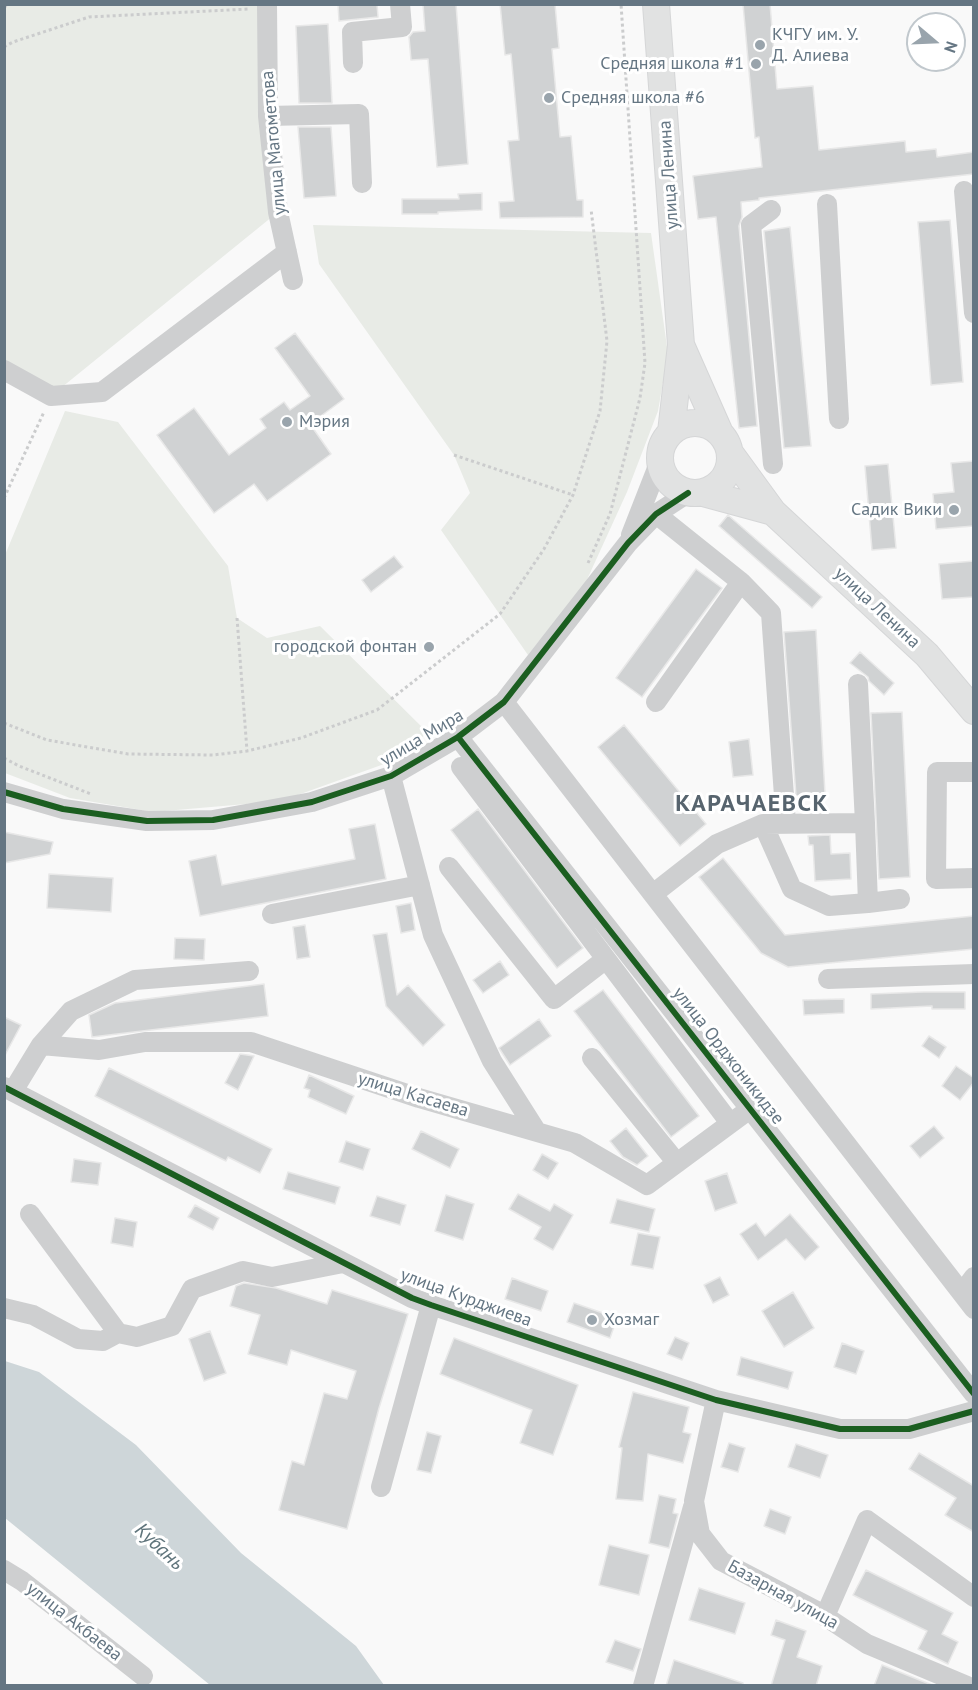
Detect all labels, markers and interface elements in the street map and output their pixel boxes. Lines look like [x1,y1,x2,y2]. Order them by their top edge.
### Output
north arrow [906,12,966,72]
place label: КЧГУ им. У. Д. Алиева [772,24,859,66]
marker: КЧГУ им. У. Д. Алиева [753,38,767,52]
text: N [940,39,962,55]
place label: Средняя школа #1 [600,53,744,75]
marker: Средняя школа #1 [749,57,763,71]
street label: улица Магометова [257,70,291,216]
place label: Средняя школа #6 [561,87,705,109]
marker: Средняя школа #6 [542,91,556,105]
street label: улица Ленина [654,120,684,230]
place label: Мэрия [299,411,350,433]
marker: Мэрия [280,415,294,429]
place label: Садик Вики [851,499,942,521]
marker: Садик Вики [947,503,961,517]
street label: улица Ленина [830,563,924,653]
place label: городской фонтан [274,636,417,658]
marker: городской фонтан [422,640,436,654]
street label: улица Мира [376,705,468,771]
district label: КАРАЧАЕВСК [675,790,829,818]
street label: улица Орджоникидзе [668,983,788,1129]
street label: улица Касаева [355,1068,471,1122]
street label: улица Курджиева [397,1264,535,1332]
place label: Хозмаг [604,1309,659,1331]
marker: Хозмаг [585,1313,599,1327]
water label: Кубань [129,1518,189,1576]
street label: Базарная улица [724,1556,842,1634]
street label: улица Акбаева [22,1578,126,1666]

